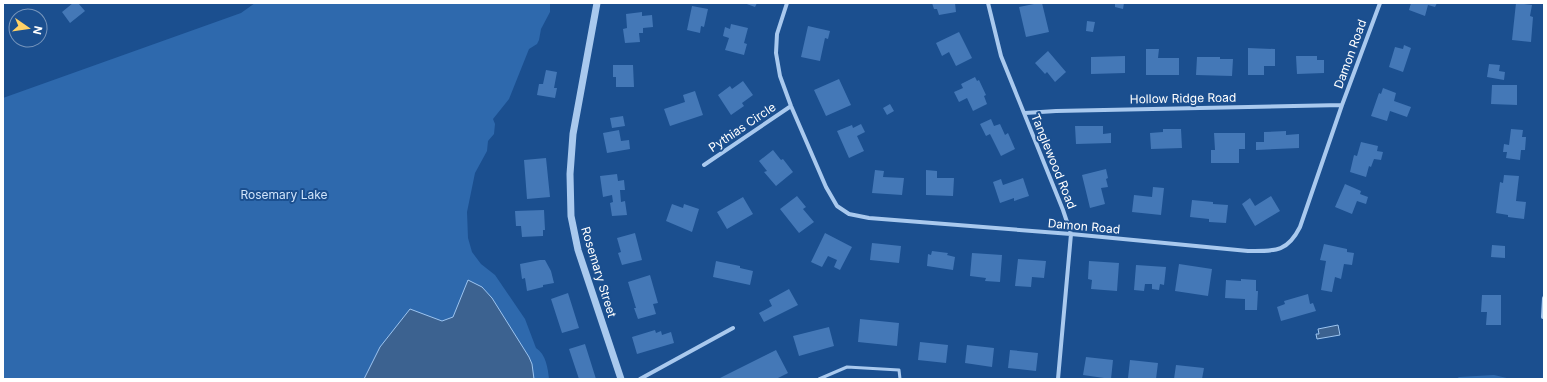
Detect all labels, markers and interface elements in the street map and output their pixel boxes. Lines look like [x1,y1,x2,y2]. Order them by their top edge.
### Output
north arrow [8,8,48,48]
street label: Damon Road [1331,17,1369,91]
text: N [30,25,46,36]
street label: Hollow Ridge Road [1129,90,1237,106]
street label: Pythias Circle [706,99,778,155]
street label: Tanglewood Road [1028,111,1080,211]
park label: Rosemary Lake [241,187,327,202]
street label: Damon Road [1047,215,1121,237]
street label: Rosemary Street [578,225,620,319]

